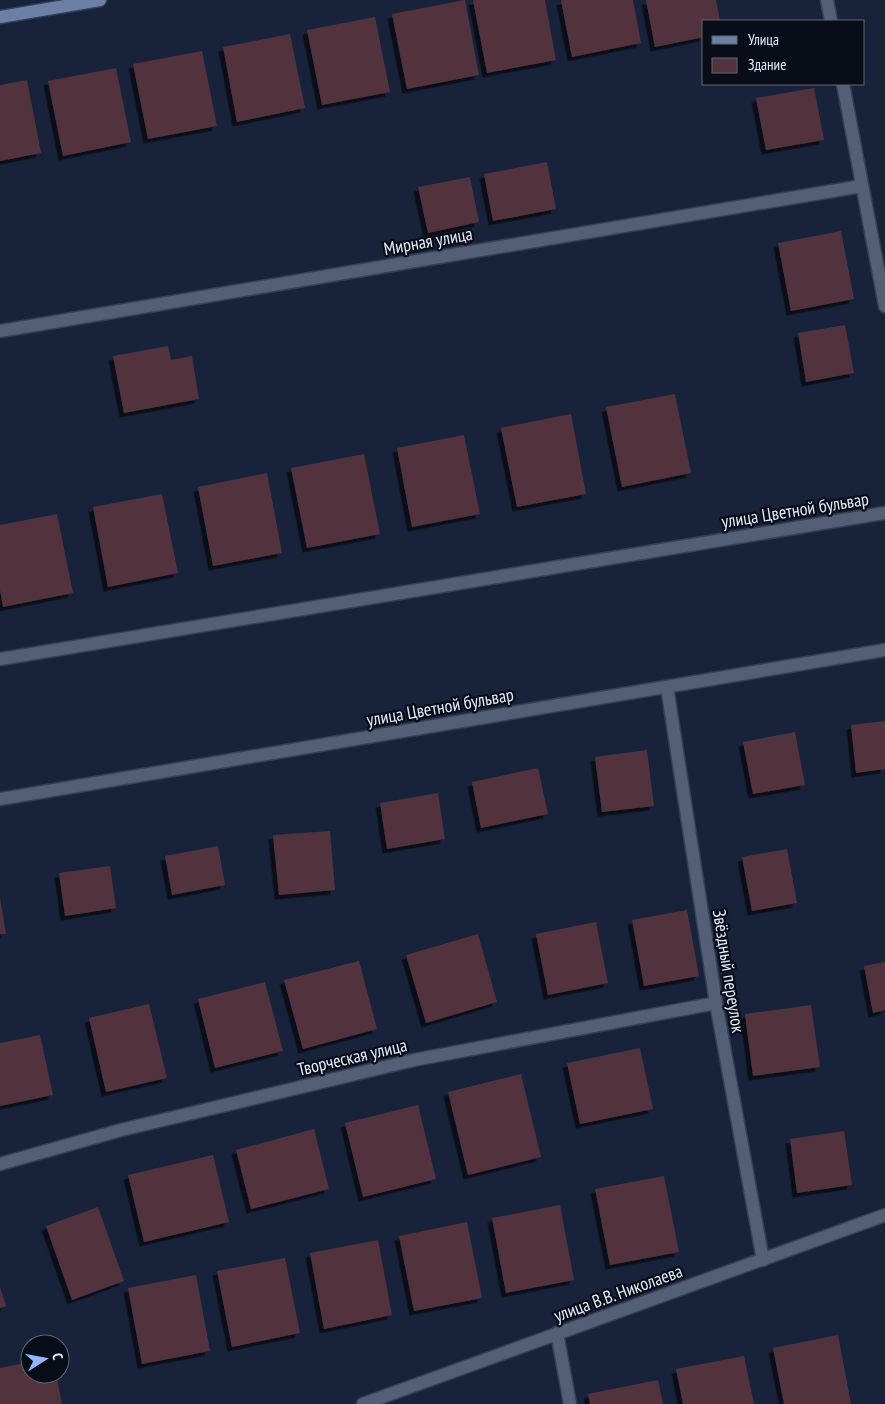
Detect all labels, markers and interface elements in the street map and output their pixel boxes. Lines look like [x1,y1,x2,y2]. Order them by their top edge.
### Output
legend [702,20,865,85]
text: Улица [748,30,779,49]
text: Здание [748,55,786,74]
street label: Мирная улица [382,222,474,260]
street label: улица Цветной бульвар [720,487,871,533]
street label: улица Цветной бульвар [365,683,515,731]
street label: Звёздный переулок [708,908,750,1034]
street label: Творческая улица [295,1033,409,1081]
street label: улица В.В. Николаева [550,1259,686,1327]
north arrow [20,1334,70,1384]
text: С [48,1352,67,1362]

